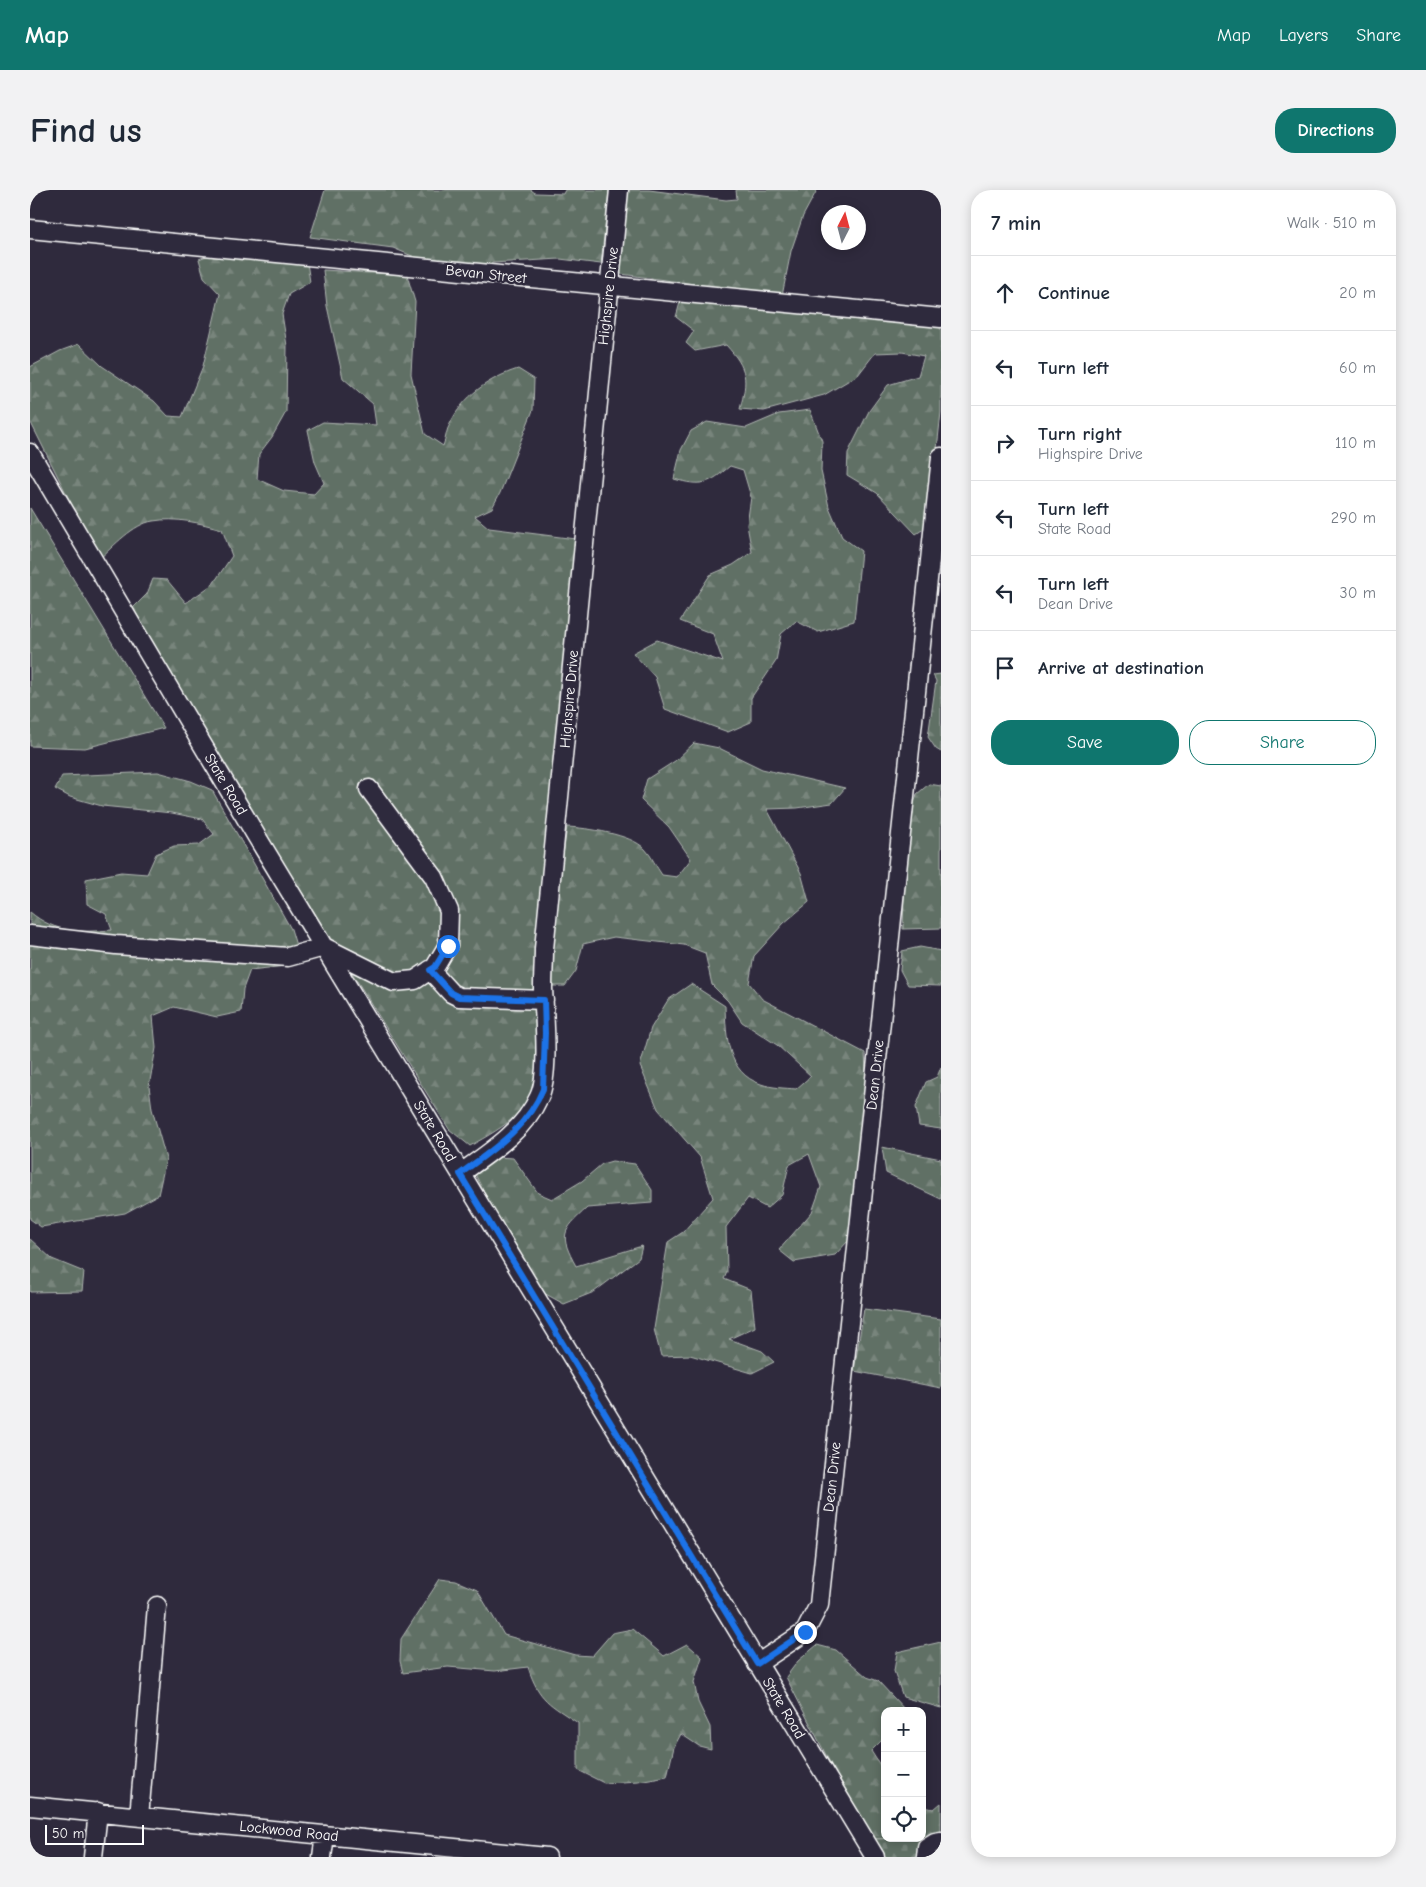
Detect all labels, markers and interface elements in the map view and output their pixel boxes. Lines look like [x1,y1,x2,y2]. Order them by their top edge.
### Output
text: Map [25,21,69,49]
text: Map [1217,25,1251,46]
text: Layers [1279,25,1328,46]
text: Share [1356,25,1401,46]
button: Directions [1275,108,1396,153]
text: Find us [30,110,142,151]
north arrow [821,205,866,250]
text: 7 min [991,211,1041,235]
text: Walk · 510 m [1287,214,1376,232]
street label: Highspire Drive [594,246,622,346]
street label: Bevan Street [445,261,528,287]
icon: ahead [991,279,1019,307]
text: Continue [1038,282,1110,304]
text: 20 m [1339,284,1376,302]
icon: left [991,354,1019,382]
text: Turn left [1038,357,1109,379]
text: 60 m [1339,359,1376,377]
text: Turn right [1038,423,1122,445]
icon: right [991,429,1019,457]
text: 110 m [1335,434,1376,452]
text: Highspire Drive [1038,445,1143,463]
text: Turn left [1038,498,1109,520]
icon: left [991,504,1019,532]
text: 290 m [1331,509,1376,527]
text: State Road [1038,520,1111,538]
text: Turn left [1038,573,1109,595]
icon: left [991,579,1019,607]
text: 30 m [1340,584,1376,602]
text: Dean Drive [1038,595,1113,613]
street label: Highspire Drive [556,649,582,749]
icon: arrive [991,654,1019,682]
text: Arrive at destination [1038,657,1204,679]
button: Save [991,720,1179,765]
button: Share [1189,720,1376,765]
street label: State Road [201,750,251,818]
route start [437,935,460,958]
street label: Dean Drive [862,1039,888,1111]
street label: State Road [410,1097,460,1165]
street label: Dean Drive [819,1441,845,1513]
route end [794,1621,817,1644]
street label: State Road [759,1674,809,1742]
map controls [881,1707,926,1842]
button: + [881,1707,926,1752]
button: − [881,1752,926,1797]
button: locate [881,1797,926,1842]
street label: Lockwood Road [239,1817,339,1845]
scale bar [45,1822,144,1845]
text: 50 m [52,1825,84,1842]

